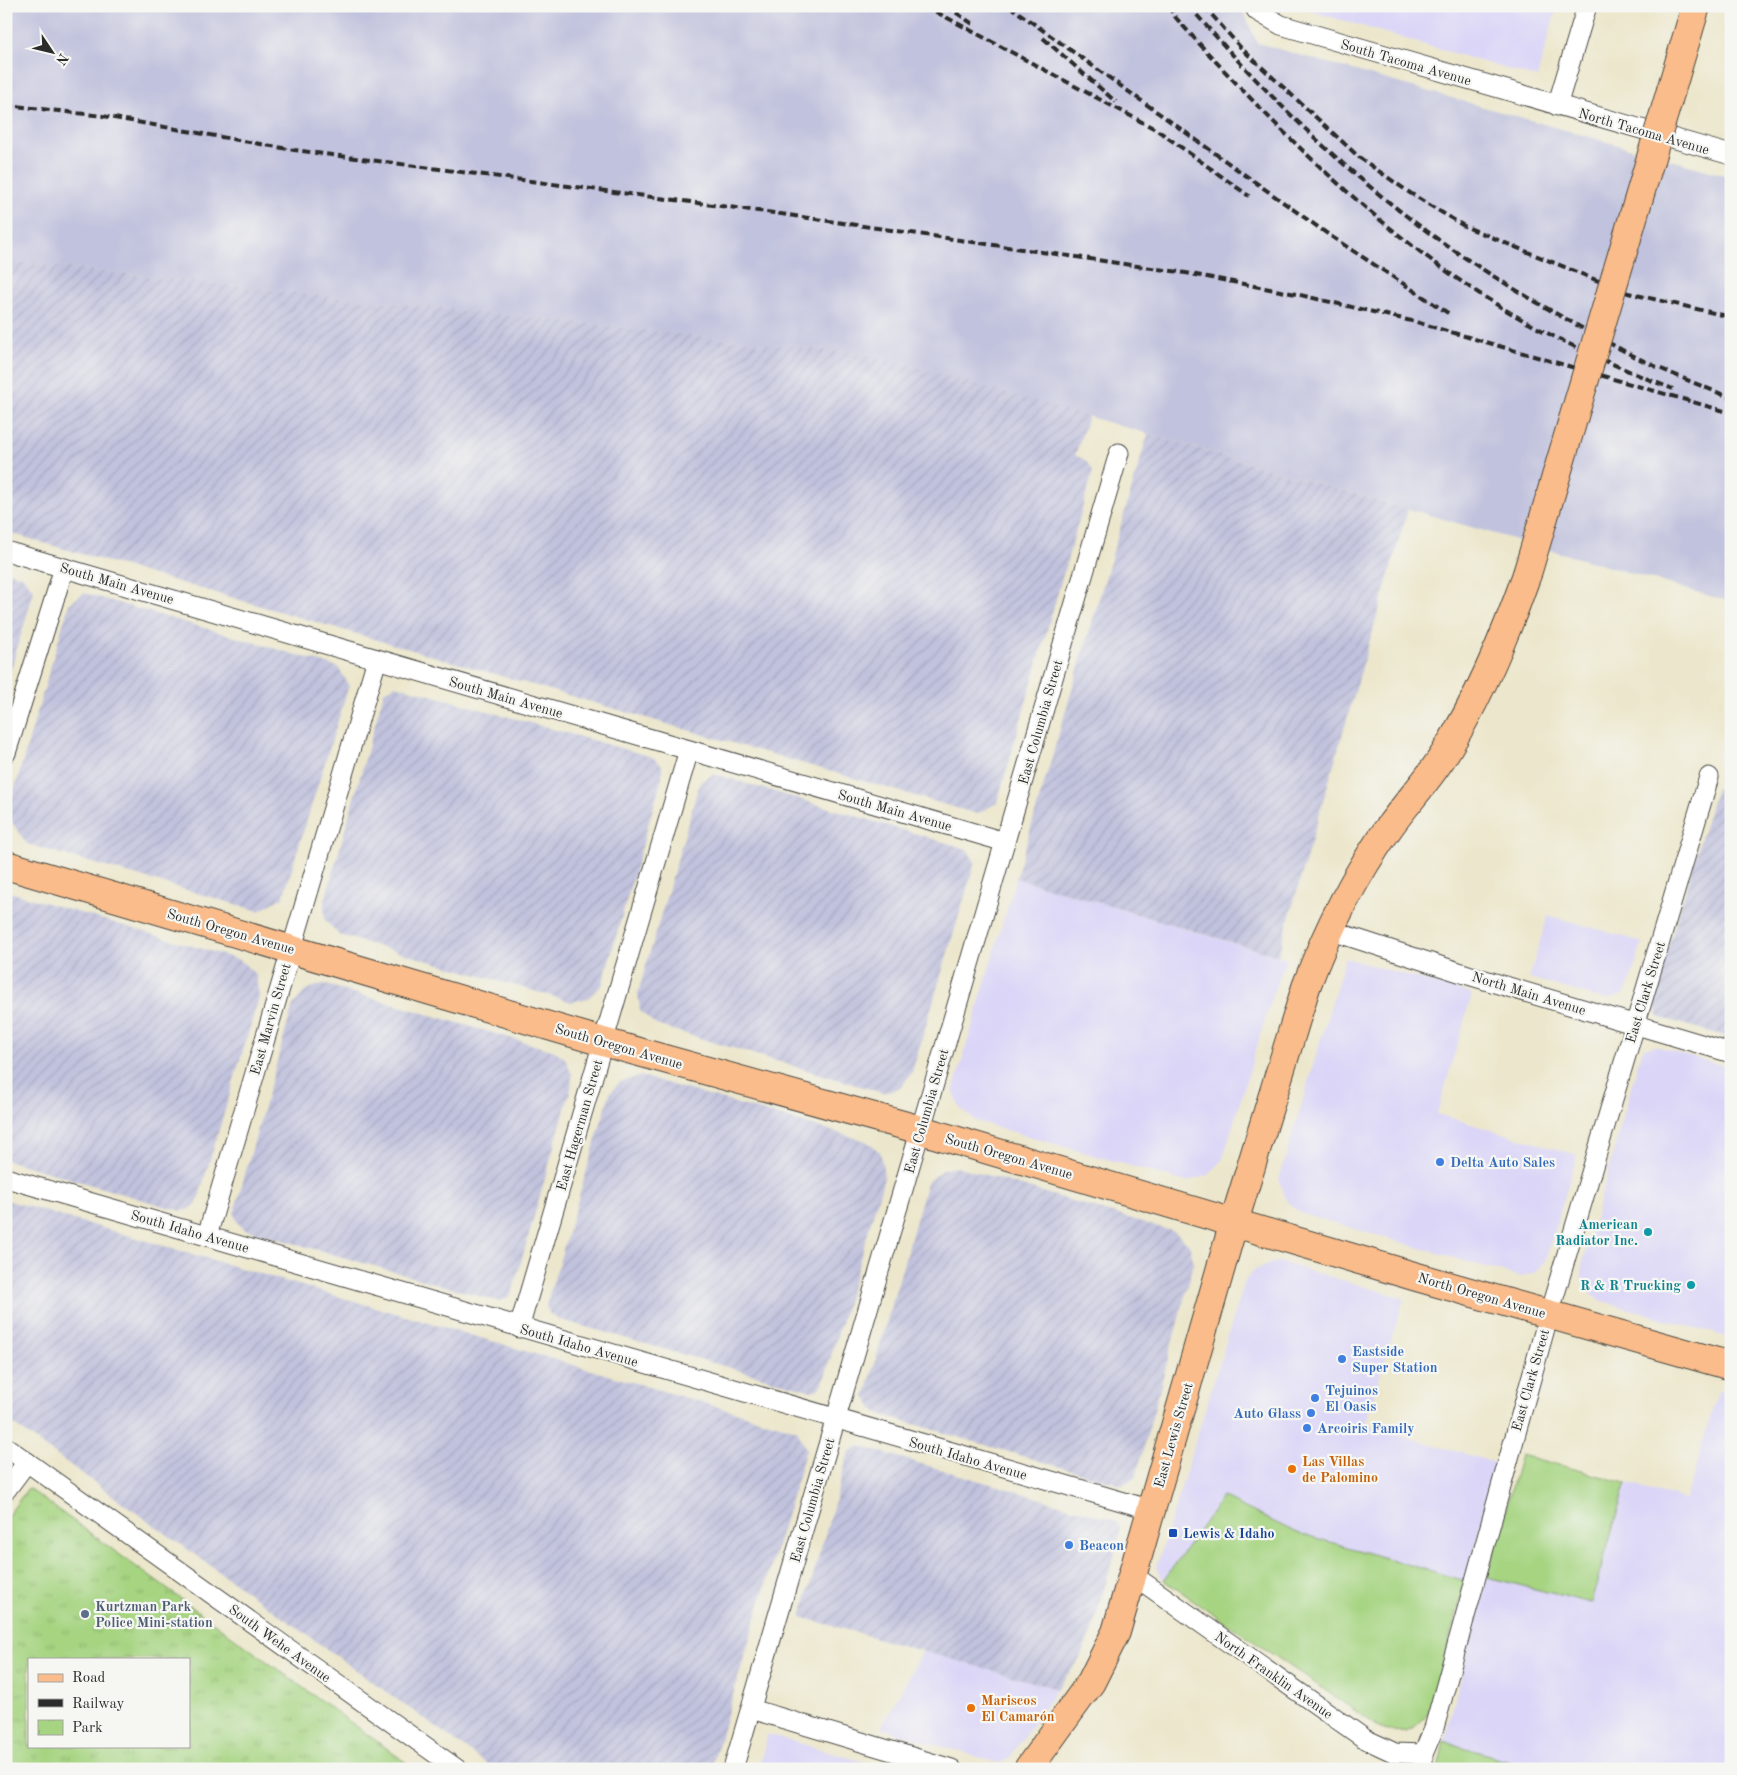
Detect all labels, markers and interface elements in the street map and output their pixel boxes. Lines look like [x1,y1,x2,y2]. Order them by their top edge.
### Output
north arrow [28,28,78,78]
street label: South Tacoma Avenue [1339,38,1473,88]
text: N [53,50,71,68]
street label: North Tacoma Avenue [1577,107,1711,157]
street label: South Main Avenue [58,561,175,607]
street label: East Columbia Street [1016,658,1066,786]
street label: South Main Avenue [447,675,564,721]
street label: South Main Avenue [836,788,953,834]
street label: South Oregon Avenue [165,907,296,957]
street label: East Clark Street [1624,940,1668,1045]
street label: East Marvin Street [248,962,294,1077]
street label: North Main Avenue [1470,970,1587,1018]
street label: South Oregon Avenue [553,1022,684,1072]
street label: East Columbia Street [902,1047,952,1175]
street label: East Hagerman Street [555,1058,605,1192]
street label: South Oregon Avenue [943,1132,1074,1182]
marker: Delta Auto Sales [1434,1156,1446,1168]
place label: Delta Auto Sales [1450,1156,1555,1170]
street label: South Idaho Avenue [129,1208,250,1256]
place label: American Radiator Inc. [1555,1218,1638,1248]
marker: American Radiator Inc. [1642,1226,1654,1238]
street label: North Oregon Avenue [1416,1271,1547,1321]
place label: R & R Trucking [1580,1279,1681,1293]
marker: R & R Trucking [1685,1279,1697,1291]
street label: South Idaho Avenue [518,1322,639,1370]
street label: East Clark Street [1510,1328,1552,1433]
place label: Eastside Super Station [1352,1345,1438,1375]
marker: Eastside Super Station [1336,1353,1348,1365]
street label: East Lewis Street [1152,1381,1196,1490]
place label: Tejuinos El Oasis [1325,1384,1378,1414]
marker: Tejuinos El Oasis [1309,1392,1321,1404]
place label: Auto Glass [1233,1407,1301,1421]
marker: Auto Glass [1305,1407,1317,1419]
marker: Arcoiris Family [1301,1422,1313,1434]
place label: Arcoiris Family [1317,1422,1415,1436]
street label: South Idaho Avenue [907,1435,1028,1483]
street label: East Columbia Street [788,1436,838,1564]
place label: Las Villas de Palomino [1302,1455,1378,1485]
marker: Las Villas de Palomino [1286,1463,1298,1475]
marker: Lewis & Idaho [1167,1527,1179,1539]
place label: Lewis & Idaho [1183,1527,1275,1541]
marker: Beacon [1063,1539,1075,1551]
place label: Beacon [1079,1539,1124,1553]
place label: Kurtzman Park Police Mini-station [95,1600,213,1630]
street label: South Wehe Avenue [226,1602,333,1685]
marker: Kurtzman Park Police Mini-station [79,1608,91,1620]
street label: North Franklin Avenue [1212,1630,1335,1722]
legend [28,1658,190,1748]
text: Road [72,1671,106,1686]
place label: Mariscos El Camarón [981,1694,1055,1724]
text: Railway [72,1697,125,1712]
marker: Mariscos El Camarón [965,1702,977,1714]
text: Park [72,1721,103,1736]

